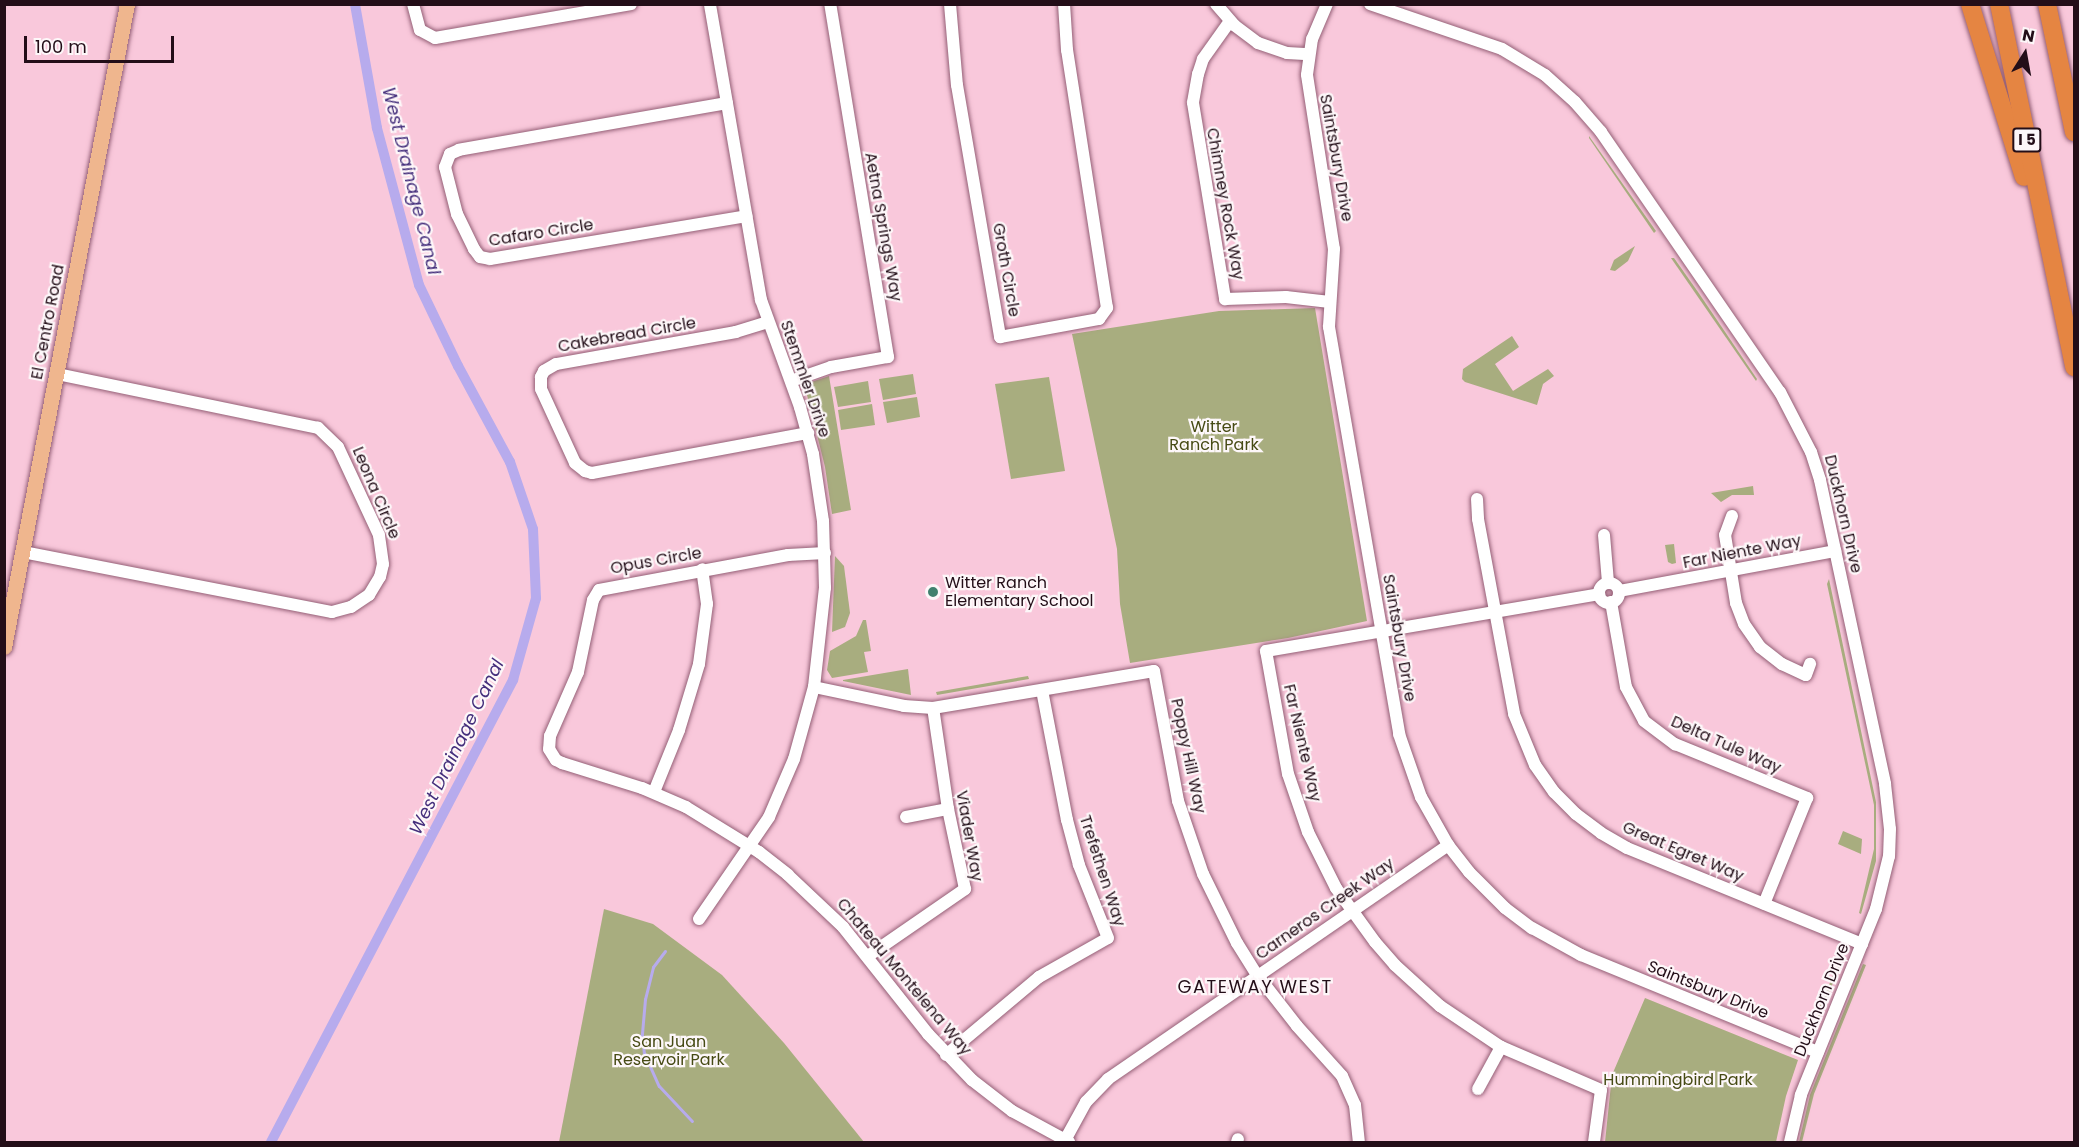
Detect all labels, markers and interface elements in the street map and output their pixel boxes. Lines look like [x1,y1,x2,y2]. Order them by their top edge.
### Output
text: N [2020,23,2037,48]
scale bar [27,24,177,62]
north arrow [1995,24,2055,84]
text: 100 m [35,34,87,59]
water label: West Drainage Canal [377,85,445,277]
street label: Saintsbury Drive [1315,93,1357,223]
street label: Chimney Rock Way [1202,126,1248,282]
road number: I 5 [2012,128,2042,152]
street label: Aetna Springs Way [860,151,906,303]
street label: Cafaro Circle [487,215,595,251]
street label: Groth Circle [988,222,1024,318]
street label: El Centro Road [27,263,69,381]
street label: Cakebread Circle [557,313,697,357]
street label: Stemmler Drive [776,318,834,440]
park label: Witter Ranch Park [1169,417,1259,455]
street label: Leona Circle [348,444,404,542]
street label: Duckhorn Drive [1820,453,1866,575]
street label: Far Niente Way [1681,531,1803,573]
street label: Opus Circle [609,544,703,578]
place label: Witter Ranch Elementary School [945,573,1093,611]
street label: Saintsbury Drive [1378,573,1420,703]
marker: Witter Ranch Elementary School [926,585,940,599]
water label: West Drainage Canal [405,656,509,838]
street label: Far Niente Way [1279,682,1325,804]
street label: Poppy Hill Way [1166,697,1210,815]
street label: Delta Tule Way [1668,712,1784,778]
street label: Viader Way [952,789,986,883]
street label: Trefethen Way [1075,813,1129,929]
street label: Great Egret Way [1620,818,1746,886]
street label: Carneros Creek Way [1252,854,1398,964]
street label: Chateau Montelena Way [833,895,975,1059]
street label: Duckhorn Drive [1791,941,1853,1059]
street label: Saintsbury Drive [1645,957,1771,1023]
district label: GATEWAY WEST [1177,976,1333,998]
park label: San Juan Reservoir Park [613,1032,725,1070]
park label: Hummingbird Park [1603,1070,1753,1090]

